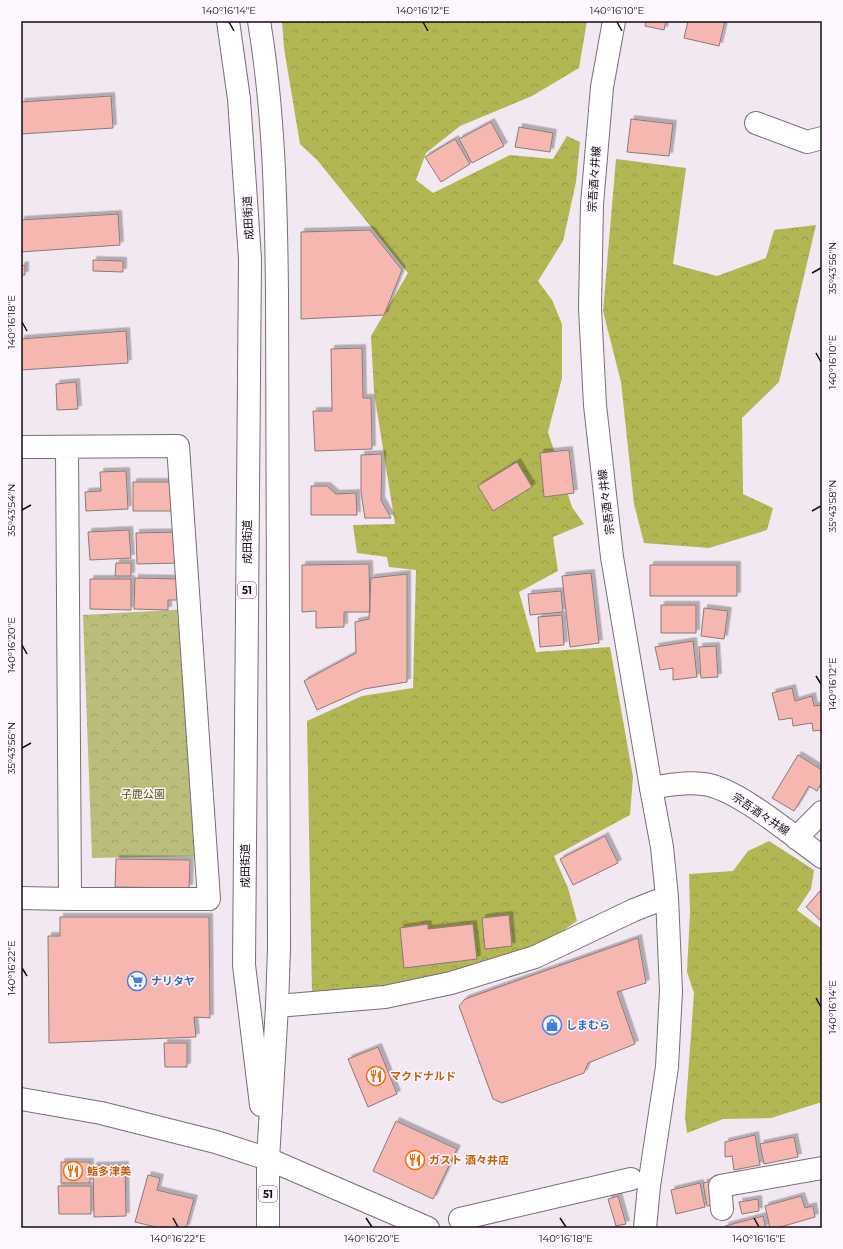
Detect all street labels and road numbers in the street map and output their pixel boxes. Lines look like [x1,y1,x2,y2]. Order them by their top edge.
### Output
street label: 宗吾酒々井線 [585,146,603,212]
street label: 成田街道 [240,196,256,240]
street label: 宗吾酒々井線 [595,468,617,536]
street label: 成田街道 [240,520,254,564]
road number: 51 [238,582,256,598]
street label: 宗吾酒々井線 [730,790,792,838]
street label: 成田街道 [238,844,252,888]
road number: 51 [259,1186,277,1202]

